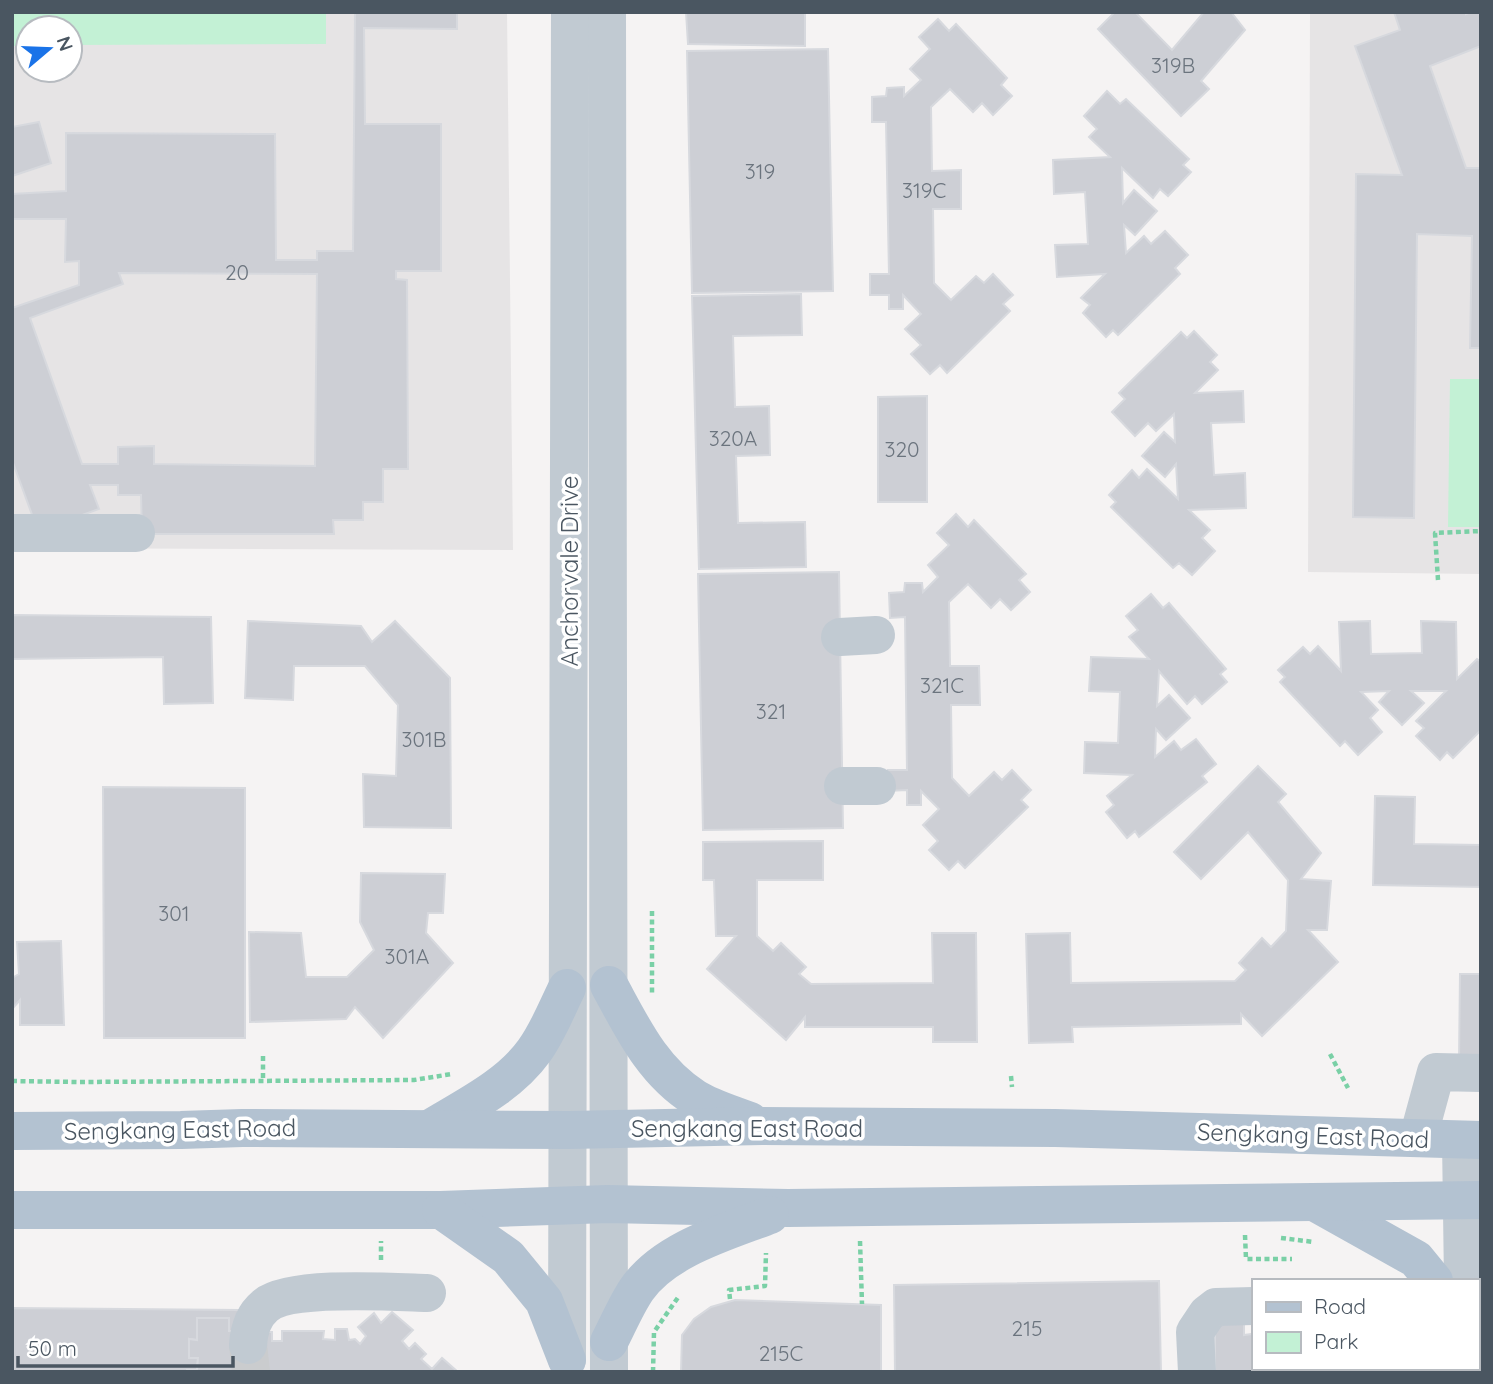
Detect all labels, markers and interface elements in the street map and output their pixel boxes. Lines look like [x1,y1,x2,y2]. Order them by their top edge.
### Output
north arrow [14,14,84,84]
text: N [51,33,79,54]
house number: 319B [1151,52,1195,78]
house number: 319 [745,158,775,184]
house number: 319C [902,177,946,203]
house number: 20 [225,259,249,285]
house number: 320A [709,425,757,451]
house number: 320 [884,436,920,462]
street label: Anchorvale Drive [554,476,584,666]
house number: 321C [920,672,964,698]
house number: 321 [756,698,786,724]
house number: 301B [402,726,446,752]
house number: 301 [158,900,190,926]
house number: 301A [385,943,429,969]
street label: Sengkang East Road [64,1112,296,1146]
street label: Sengkang East Road [631,1113,863,1143]
street label: Sengkang East Road [1196,1116,1430,1154]
legend [1252,1279,1479,1370]
text: Road [1314,1293,1366,1319]
house number: 215 [1012,1315,1042,1341]
scale bar [18,1324,233,1368]
text: Park [1314,1328,1358,1354]
text: 50 m [28,1335,77,1361]
house number: 215C [759,1340,804,1366]

